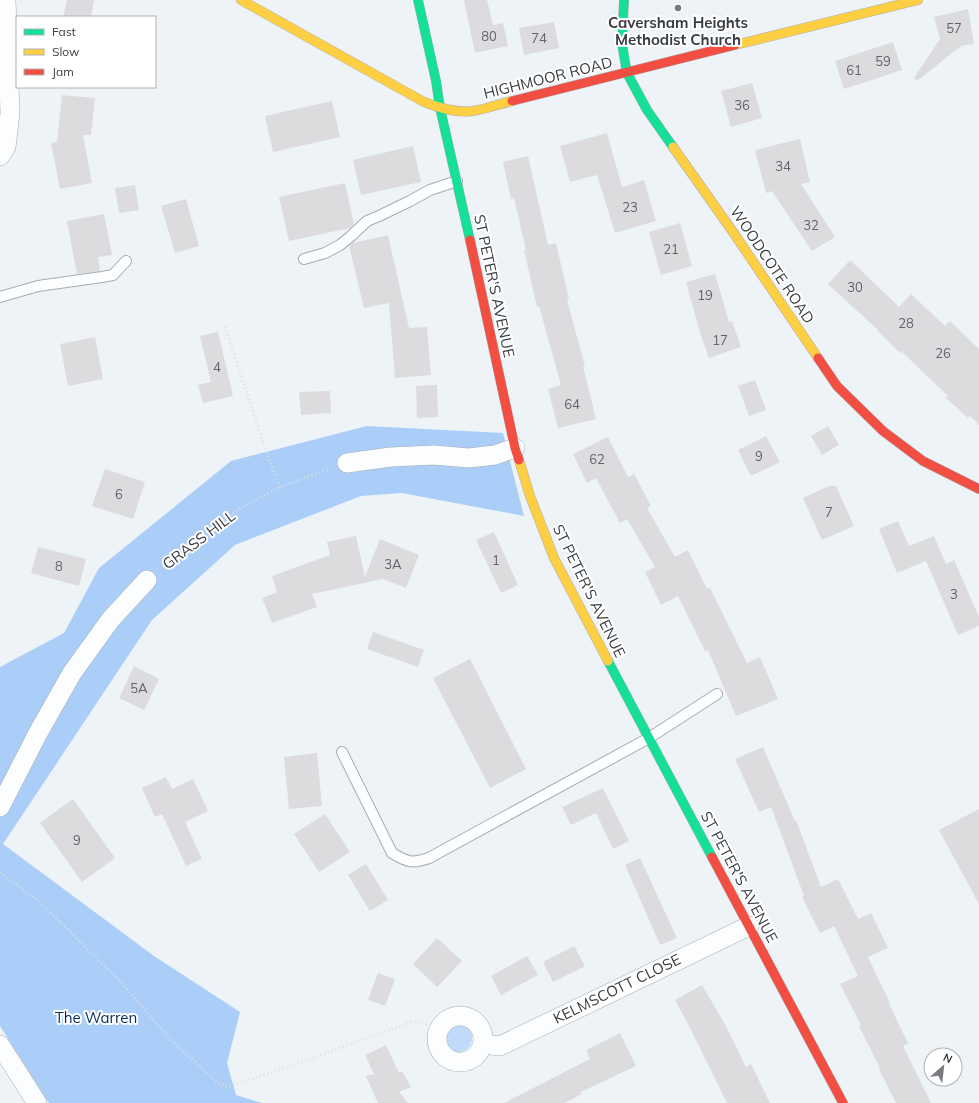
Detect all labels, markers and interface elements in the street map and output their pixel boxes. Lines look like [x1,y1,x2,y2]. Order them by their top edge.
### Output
marker: Caversham Heights Methodist Church [673,3,683,13]
place label: Caversham Heights Methodist Church [608,13,748,49]
legend [16,16,156,88]
house number: 57 [946,20,962,36]
text: Fast [52,24,76,39]
house number: 80 [481,28,497,44]
house number: 74 [531,30,547,46]
text: Slow [52,44,80,59]
street label: HIGHMOOR ROAD [481,52,614,103]
house number: 59 [875,53,891,69]
house number: 61 [846,62,862,78]
text: Jam [52,64,74,79]
house number: 36 [734,97,750,113]
house number: 34 [775,158,791,174]
house number: 23 [622,199,638,215]
street label: WOODCOTE ROAD [726,202,819,327]
street label: ST PETER'S AVENUE [470,213,519,359]
house number: 32 [803,217,819,233]
house number: 21 [663,241,679,257]
house number: 30 [847,279,863,295]
house number: 19 [697,287,713,303]
house number: 28 [898,315,914,331]
house number: 17 [712,332,728,348]
house number: 26 [935,345,951,361]
house number: 4 [213,359,221,375]
house number: 64 [564,396,580,412]
house number: 9 [755,448,763,464]
house number: 62 [589,451,605,467]
house number: 6 [115,486,123,502]
house number: 7 [825,504,833,520]
street label: GRASS HILL [158,506,239,573]
street label: ST PETER'S AVENUE [549,521,630,661]
house number: 1 [492,552,500,568]
house number: 3A [384,556,402,572]
house number: 8 [55,558,63,574]
house number: 3 [950,586,958,602]
house number: 5A [130,680,148,696]
street label: ST PETER'S AVENUE [697,808,782,946]
house number: 9 [73,832,81,848]
street label: KELMSCOTT CLOSE [550,949,684,1028]
park label: The Warren [55,1008,137,1027]
north arrow [923,1047,963,1087]
text: N [941,1050,955,1066]

